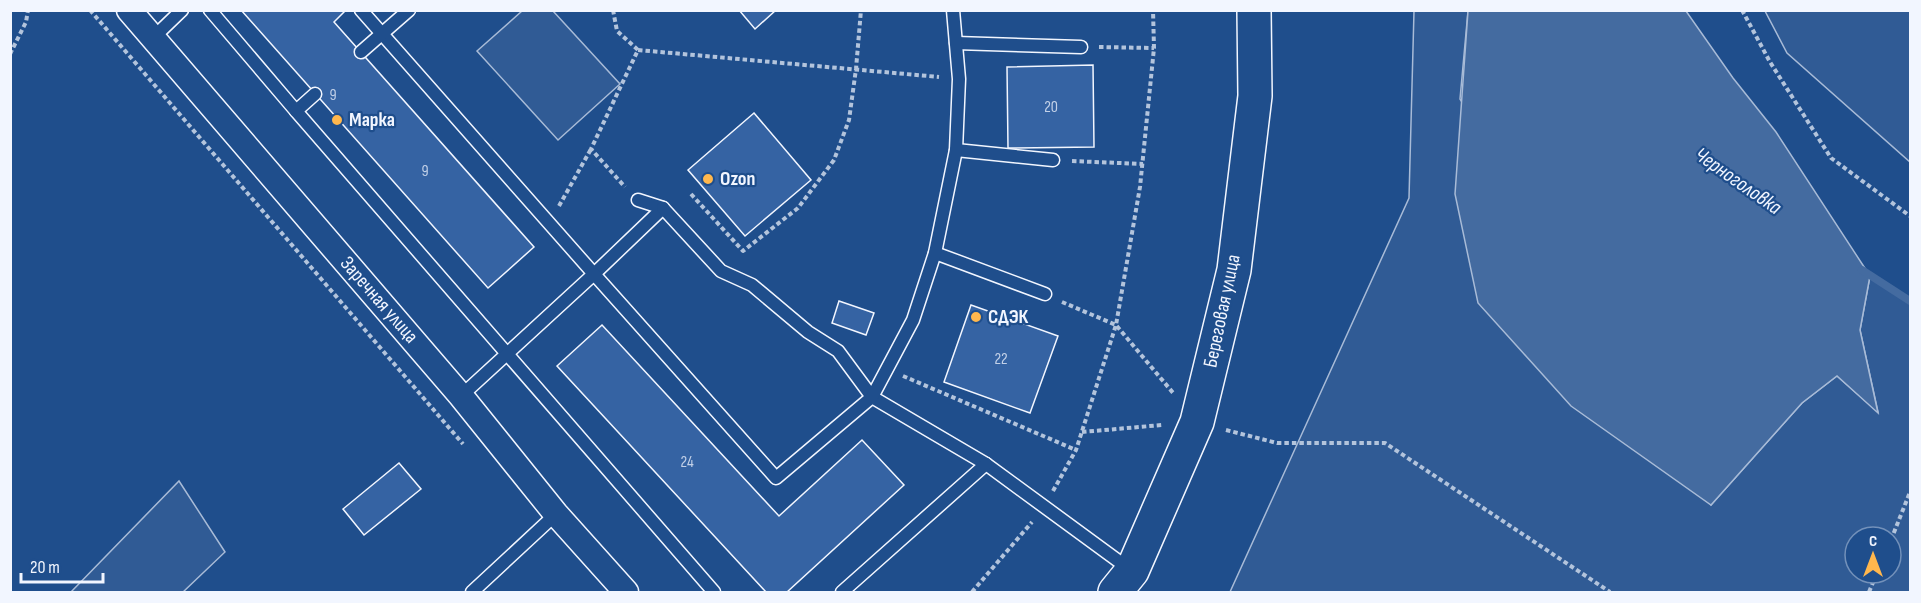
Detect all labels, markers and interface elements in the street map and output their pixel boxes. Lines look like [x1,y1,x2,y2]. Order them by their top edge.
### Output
house number: 9 [329,86,337,105]
house number: 20 [1044,98,1058,117]
place label: Марка [349,108,395,132]
marker: Марка [330,113,344,127]
water label: Черноголовка [1690,142,1787,220]
house number: 9 [421,162,429,181]
place label: Ozon [720,167,755,191]
marker: Ozon [701,172,715,186]
street label: Заречная улица [335,252,423,348]
street label: Береговая улица [1198,252,1246,370]
place label: СДЭК [988,305,1029,329]
marker: СДЭК [969,310,983,324]
house number: 22 [994,350,1008,369]
house number: 24 [680,453,694,472]
north arrow [1843,525,1903,585]
text: С [1869,532,1877,551]
scale bar [21,546,104,584]
text: 20 m [30,557,60,578]

